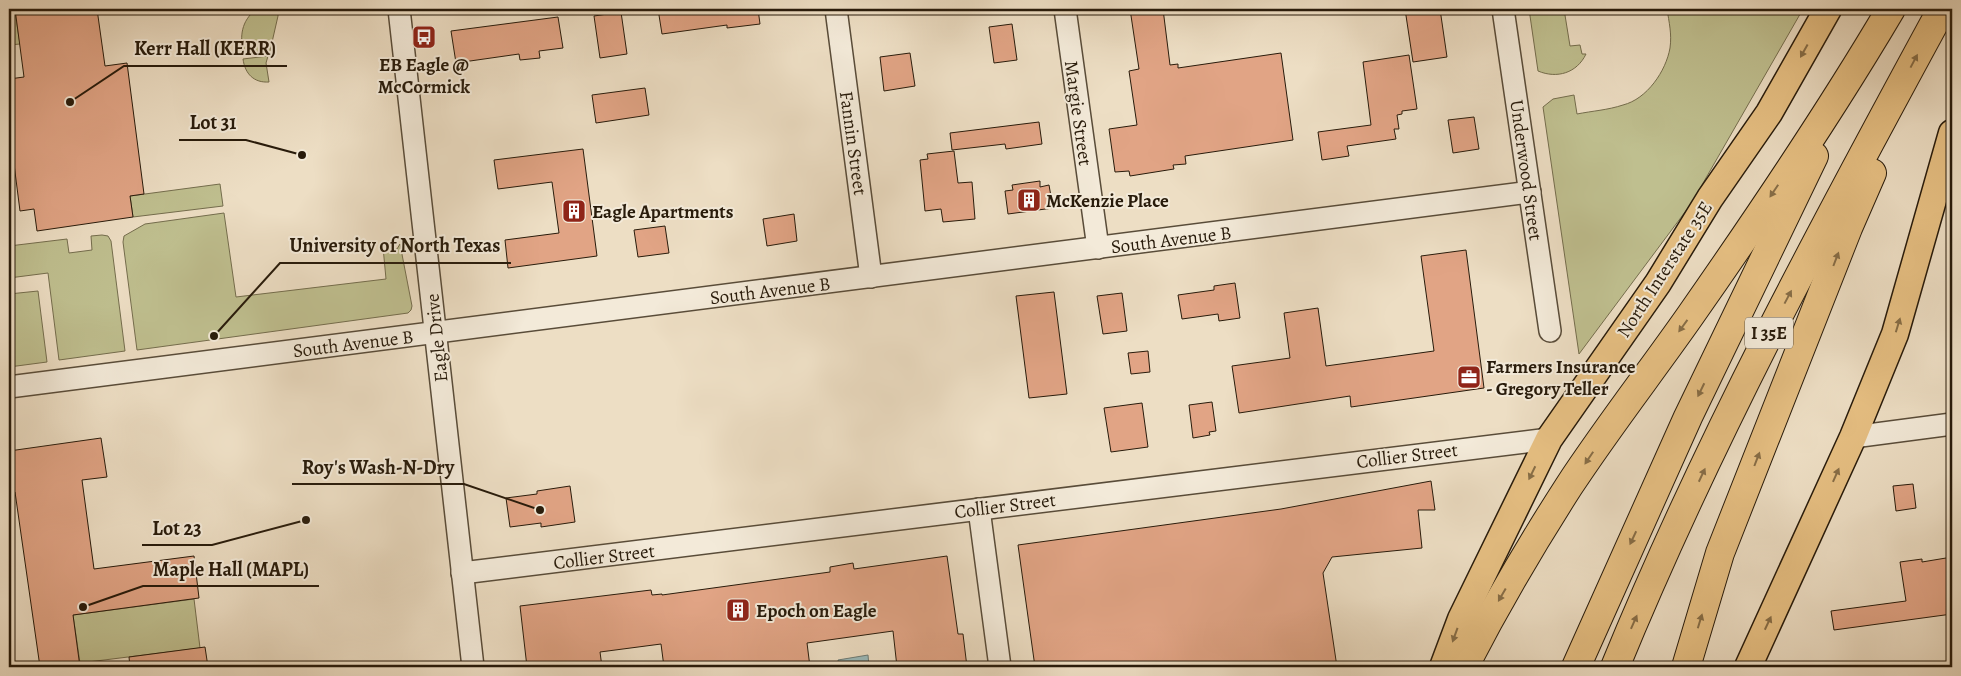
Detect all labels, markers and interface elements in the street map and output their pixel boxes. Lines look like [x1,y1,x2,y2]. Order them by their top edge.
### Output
bus stop icon: EB Eagle @ McCormick [411,24,437,50]
callout: Kerr Hall (KERR) [124,31,287,66]
text: Kerr Hall (KERR) [134,35,276,62]
one-way arrow [1800,44,1808,59]
place label: EB Eagle @ McCormick [378,52,470,100]
one-way arrow [1909,54,1918,68]
street label: Margie Street [1058,59,1098,167]
street label: Fannin Street [833,89,873,197]
street label: Underwood Street [1503,98,1549,242]
callout: Lot 31 [179,105,246,140]
text: Lot 31 [190,109,236,136]
one-way arrow [1769,184,1779,198]
building icon: McKenzie Place [1016,187,1042,213]
place label: McKenzie Place [1046,188,1169,214]
street label: North Interstate 35E [1611,196,1719,343]
building icon: Eagle Apartments [561,198,587,224]
place label: Eagle Apartments [592,199,734,225]
street label: South Avenue B [1109,220,1233,260]
callout: University of North Texas [280,228,511,263]
text: University of North Texas [290,232,501,259]
one-way arrow [1832,251,1840,266]
street label: South Avenue B [708,271,832,311]
one-way arrow [1783,290,1792,304]
street label: Eagle Drive [419,292,455,383]
road number: I 35E [1745,317,1793,348]
one-way arrow [1894,317,1902,332]
one-way arrow [1678,319,1688,332]
street label: South Avenue B [291,324,415,364]
place label: Farmers Insurance - Gregory Teller [1486,354,1636,402]
office icon: Farmers Insurance - Gregory Teller [1456,364,1482,390]
one-way arrow [1697,383,1705,398]
street label: Collier Street [1355,437,1459,475]
callout: Roy's Wash-N-Dry [292,449,464,484]
one-way arrow [1584,451,1594,465]
one-way arrow [1754,452,1762,466]
text: Roy's Wash-N-Dry [302,454,455,481]
one-way arrow [1528,466,1536,480]
one-way arrow [1698,468,1706,482]
one-way arrow [1832,468,1840,482]
street label: Collier Street [953,487,1057,525]
callout: Lot 23 [142,510,212,545]
text: Lot 23 [152,515,202,542]
one-way arrow [1629,531,1637,545]
street label: Collier Street [552,538,656,576]
callout: Maple Hall (MAPL) [143,551,319,586]
text: Maple Hall (MAPL) [153,556,309,583]
one-way arrow [1498,588,1506,603]
building icon: Epoch on Eagle [725,597,751,623]
place label: Epoch on Eagle [756,598,877,624]
one-way arrow [1697,613,1705,628]
one-way arrow [1630,615,1639,630]
one-way arrow [1765,616,1773,630]
one-way arrow [1450,628,1458,642]

